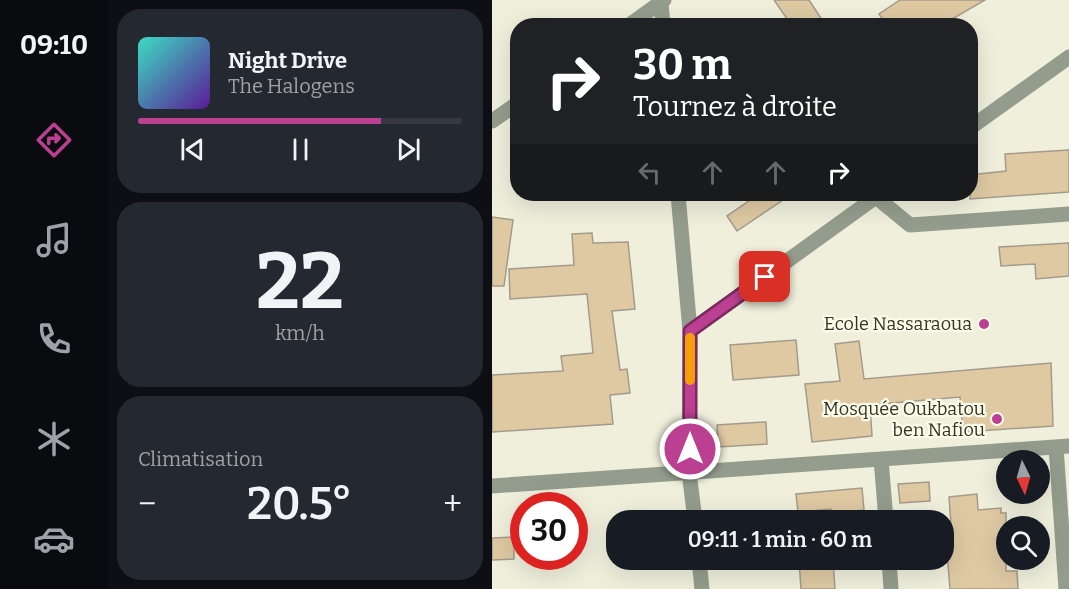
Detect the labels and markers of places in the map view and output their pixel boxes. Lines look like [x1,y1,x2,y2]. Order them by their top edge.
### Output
pin [739,251,790,302]
place label: Ecole Nassaraoua [824,313,972,335]
marker: Ecole Nassaraoua [977,317,991,331]
place label: Mosquée Oukbatou ben Nafiou [823,398,985,441]
marker: Mosquée Oukbatou ben Nafiou [990,412,1004,426]

